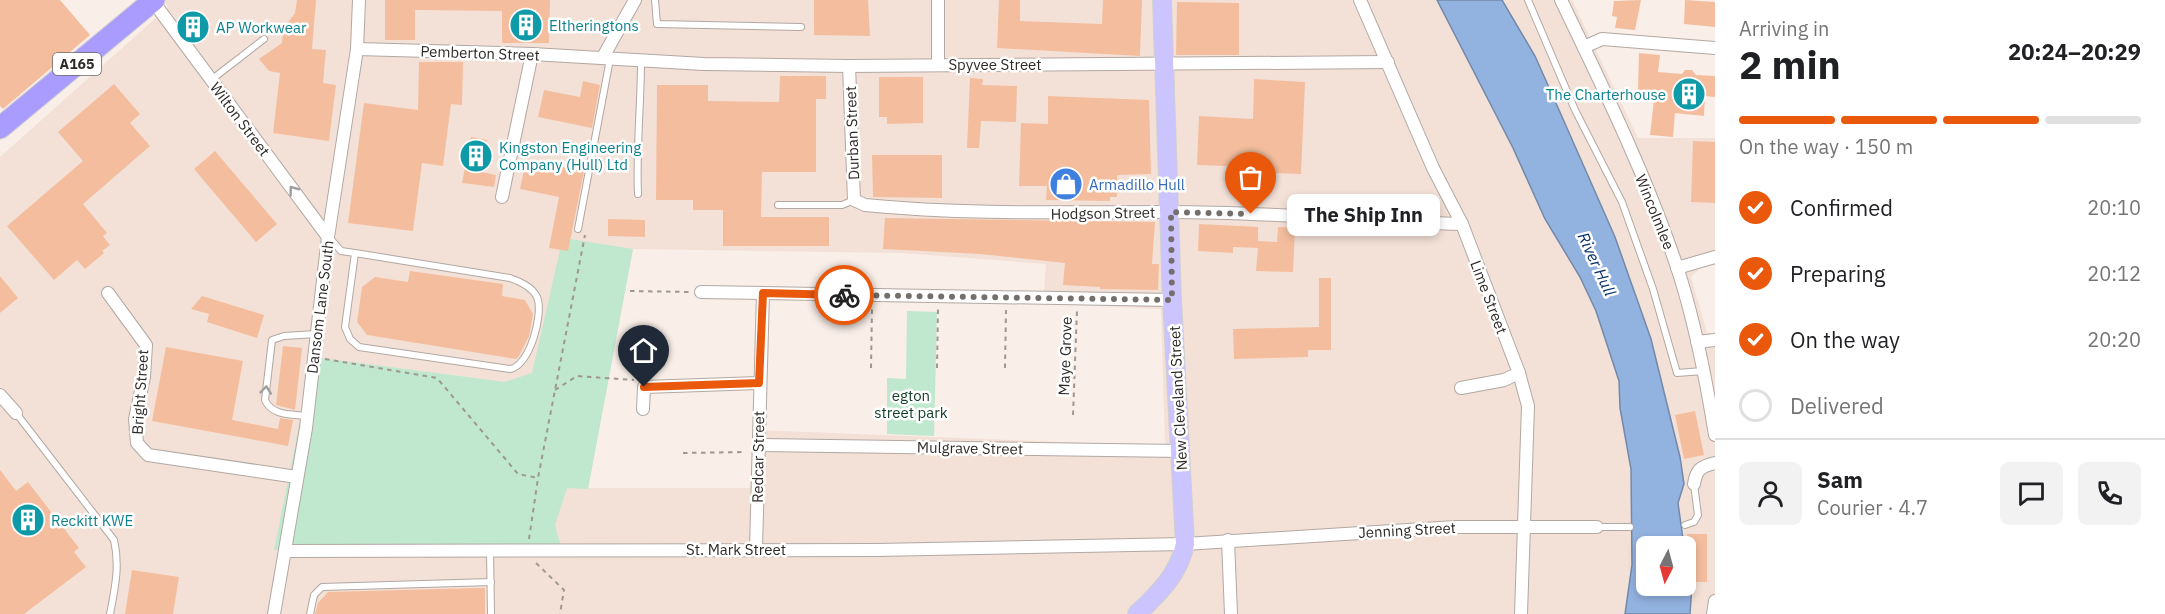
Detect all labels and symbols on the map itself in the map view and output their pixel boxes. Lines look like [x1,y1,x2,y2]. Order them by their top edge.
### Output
building icon: Eltheringtons [508,7,544,43]
building icon: AP Workwear [175,9,211,45]
place label: Eltheringtons [549,16,639,35]
place label: AP Workwear [216,18,307,37]
street label: Pemberton Street [420,41,540,65]
road number: A165 [53,53,101,75]
street label: Spyvee Street [948,55,1042,74]
building icon: The Charterhouse [1671,76,1707,112]
street label: Wilton Street [206,78,274,160]
place label: The Charterhouse [1546,85,1666,104]
street label: Durban Street [841,86,863,180]
building icon: Kingston Engineering Company (Hull) Ltd [458,138,494,174]
place label: Kingston Engineering Company (Hull) Ltd [499,138,641,174]
pin [1225,152,1276,214]
shop icon: Armadillo Hull [1048,166,1084,202]
street label: Wincolmlee [1631,172,1679,252]
place label: Armadillo Hull [1089,175,1185,194]
one-way arrow [290,186,301,197]
callout: The Ship Inn [1287,193,1440,235]
street label: Hodgson Street [1051,203,1155,223]
water label: River Hull [1574,229,1621,300]
street label: Dansom Lane South [302,239,338,375]
street label: Lime Street [1466,258,1512,336]
courier [814,265,874,325]
street label: Maye Grove [1054,316,1076,396]
pin [618,325,669,387]
street label: New Cleveland Street [1165,325,1191,471]
street label: Bright Street [128,349,152,435]
one-way arrow [259,385,272,394]
park label: egton street park [874,386,948,422]
street label: Redcar Street [748,411,768,503]
street label: Mulgrave Street [917,438,1023,458]
building icon: Reckitt KWE [10,502,46,538]
place label: Reckitt KWE [51,511,133,530]
street label: Jenning Street [1358,518,1456,542]
north arrow [1636,536,1696,596]
street label: St. Mark Street [686,540,786,559]

